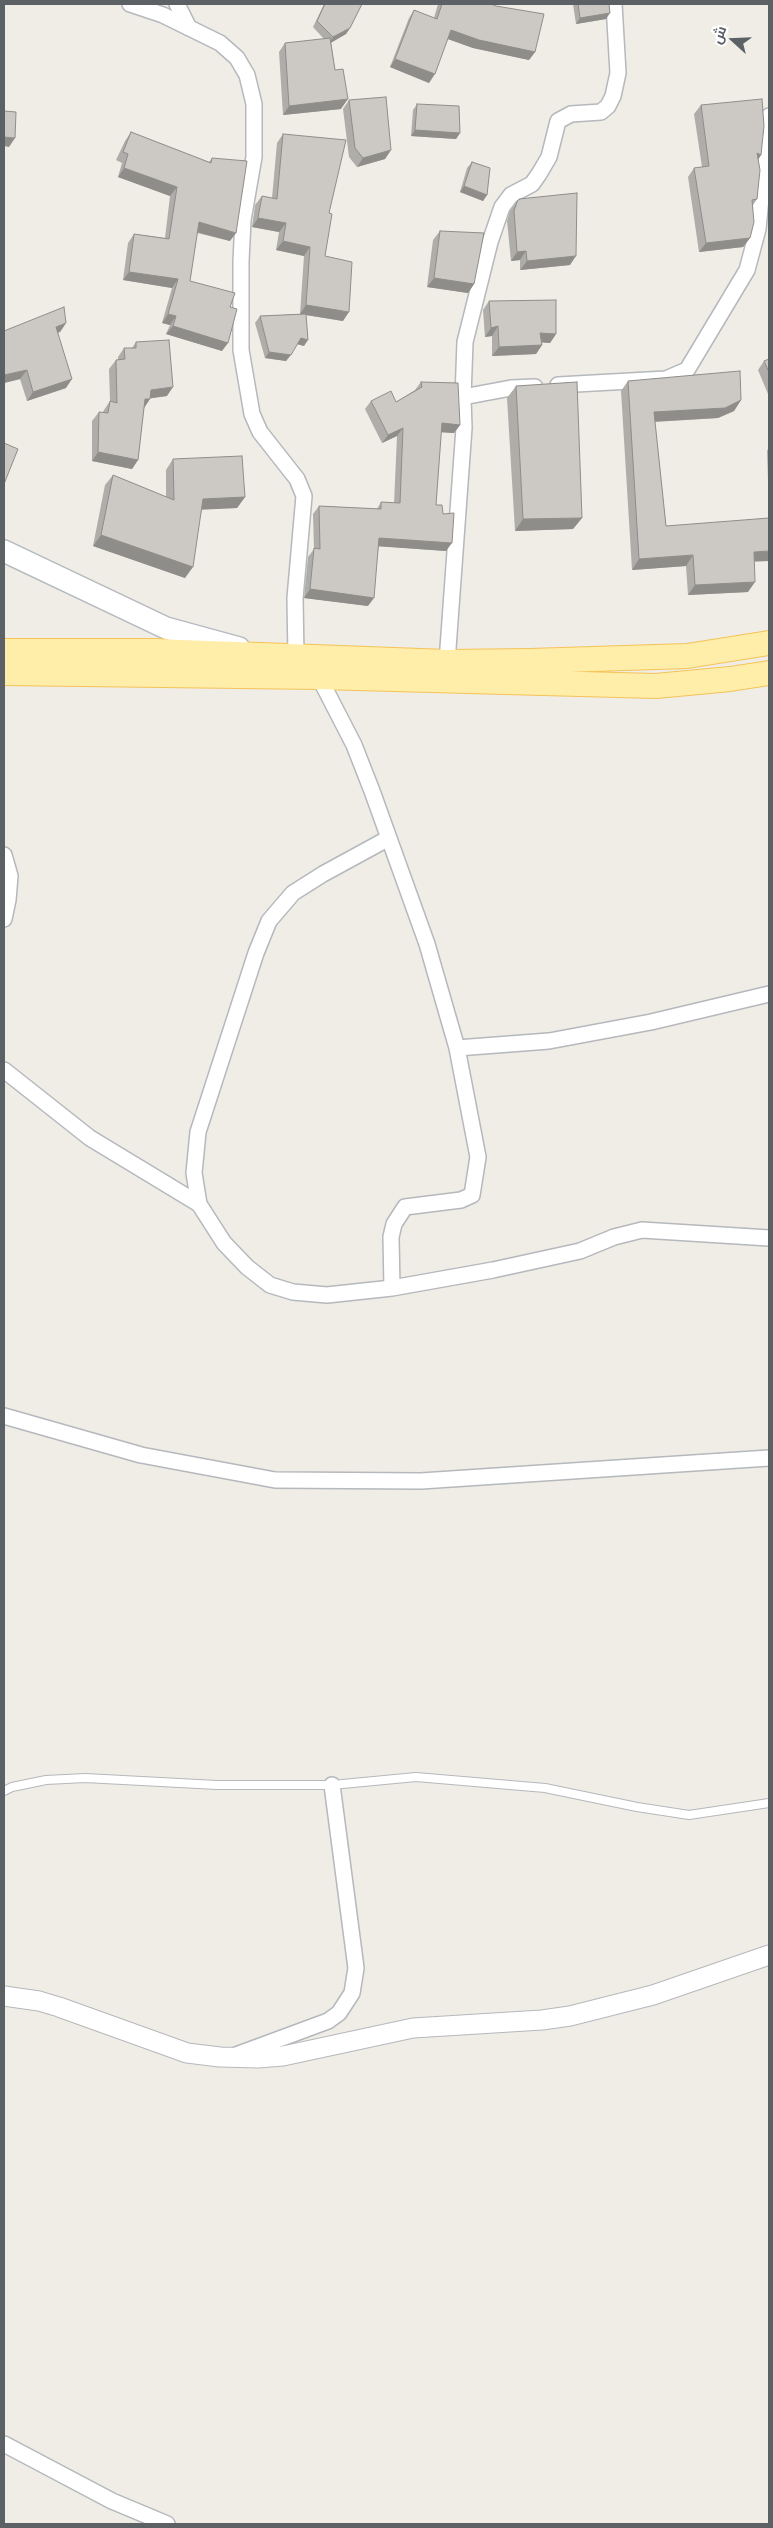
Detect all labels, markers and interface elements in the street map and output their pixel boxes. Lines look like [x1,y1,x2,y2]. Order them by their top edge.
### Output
north arrow [708,15,758,65]
text: ش [707,23,729,46]

